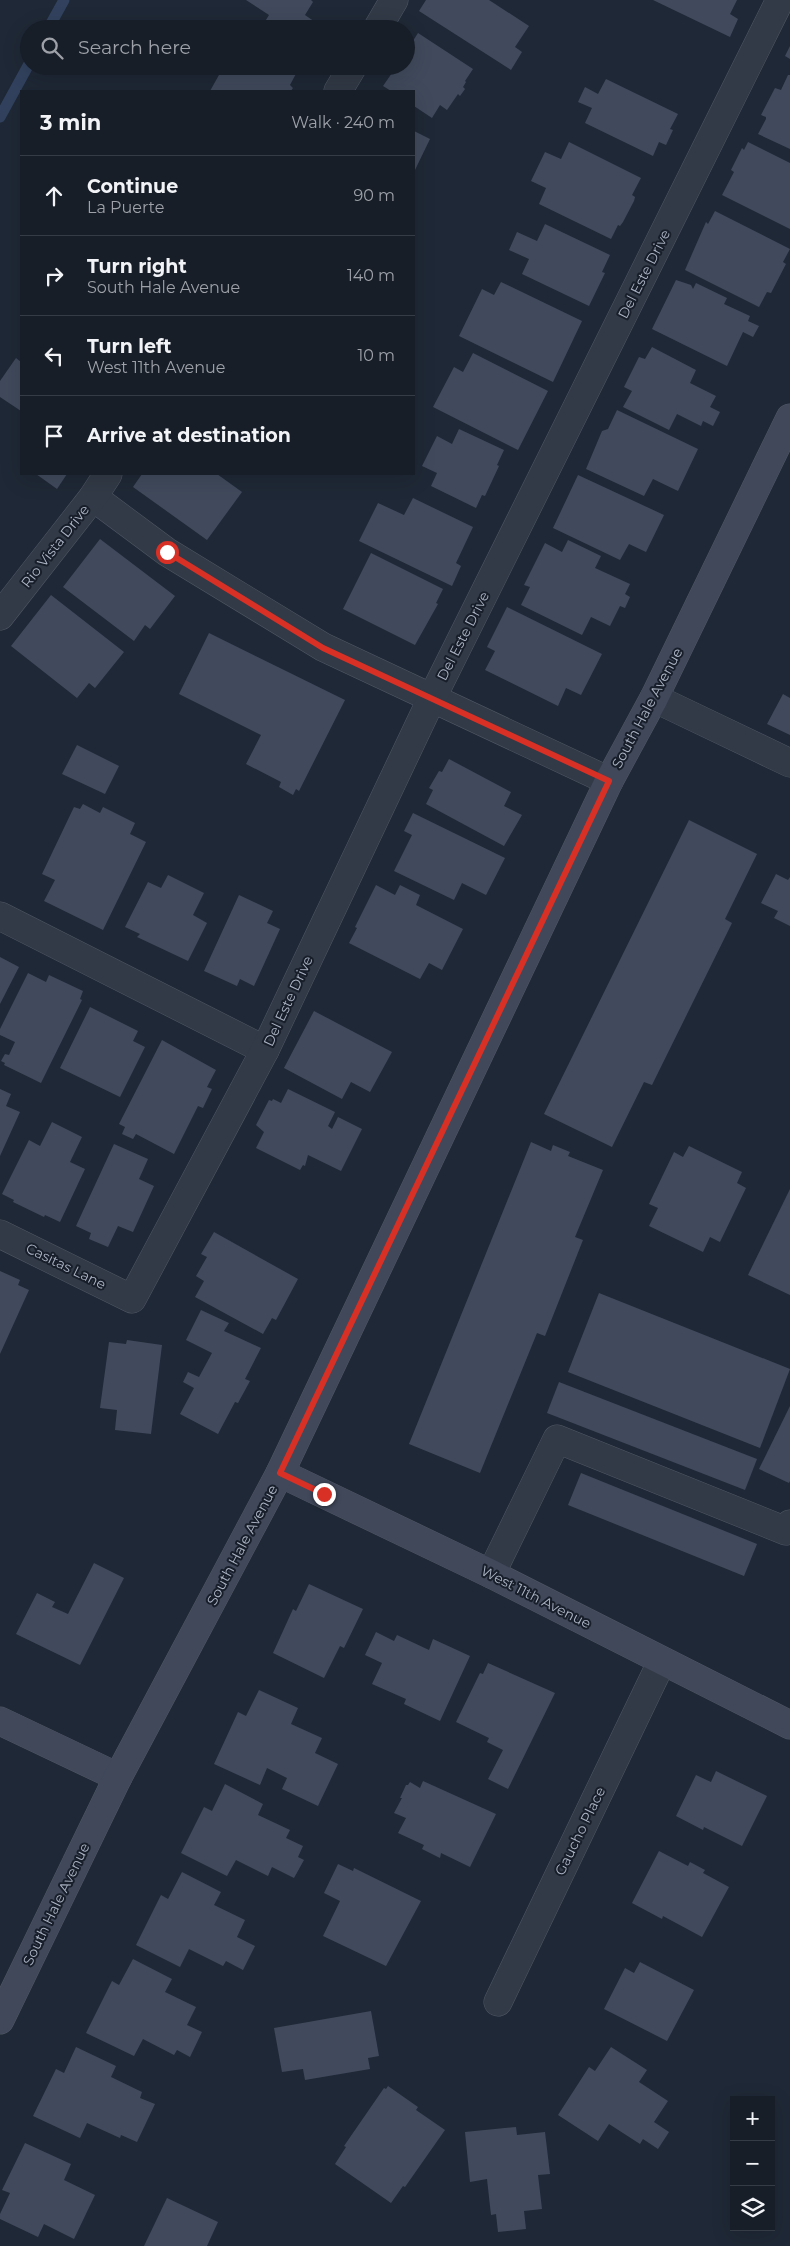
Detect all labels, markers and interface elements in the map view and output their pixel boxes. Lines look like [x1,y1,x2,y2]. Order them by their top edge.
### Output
search box [20,20,415,75]
icon: search [38,34,66,62]
text: Search here [78,36,191,59]
text: 3 min [40,110,101,135]
text: Walk · 240 m [291,113,395,132]
text: Continue [87,175,178,198]
icon: ahead [40,182,68,210]
text: 90 m [353,186,395,205]
text: La Puerte [87,198,164,217]
street label: Del Este Drive [614,226,674,322]
text: Turn right [87,255,187,278]
icon: right [40,262,68,290]
text: 140 m [347,266,395,285]
text: South Hale Avenue [87,278,240,297]
text: Turn left [87,335,172,358]
icon: left [40,342,68,370]
text: 10 m [357,346,395,365]
text: West 11th Avenue [87,358,226,377]
icon: arrive [40,422,68,450]
text: Arrive at destination [87,424,291,447]
street label: Rio Vista Drive [17,501,93,591]
route start [156,541,179,564]
street label: Del Este Drive [433,588,493,684]
street label: South Hale Avenue [608,645,686,771]
street label: Del Este Drive [259,953,317,1049]
street label: Casitas Lane [23,1239,109,1293]
street label: South Hale Avenue [203,1482,281,1608]
route end [313,1483,336,1506]
street label: West 11th Avenue [478,1561,594,1633]
street label: Gaucho Place [551,1784,609,1878]
street label: South Hale Avenue [19,1840,93,1968]
map controls [730,2096,775,2231]
button: + [730,2096,775,2141]
button: − [730,2141,775,2186]
button: layers [730,2186,775,2231]

